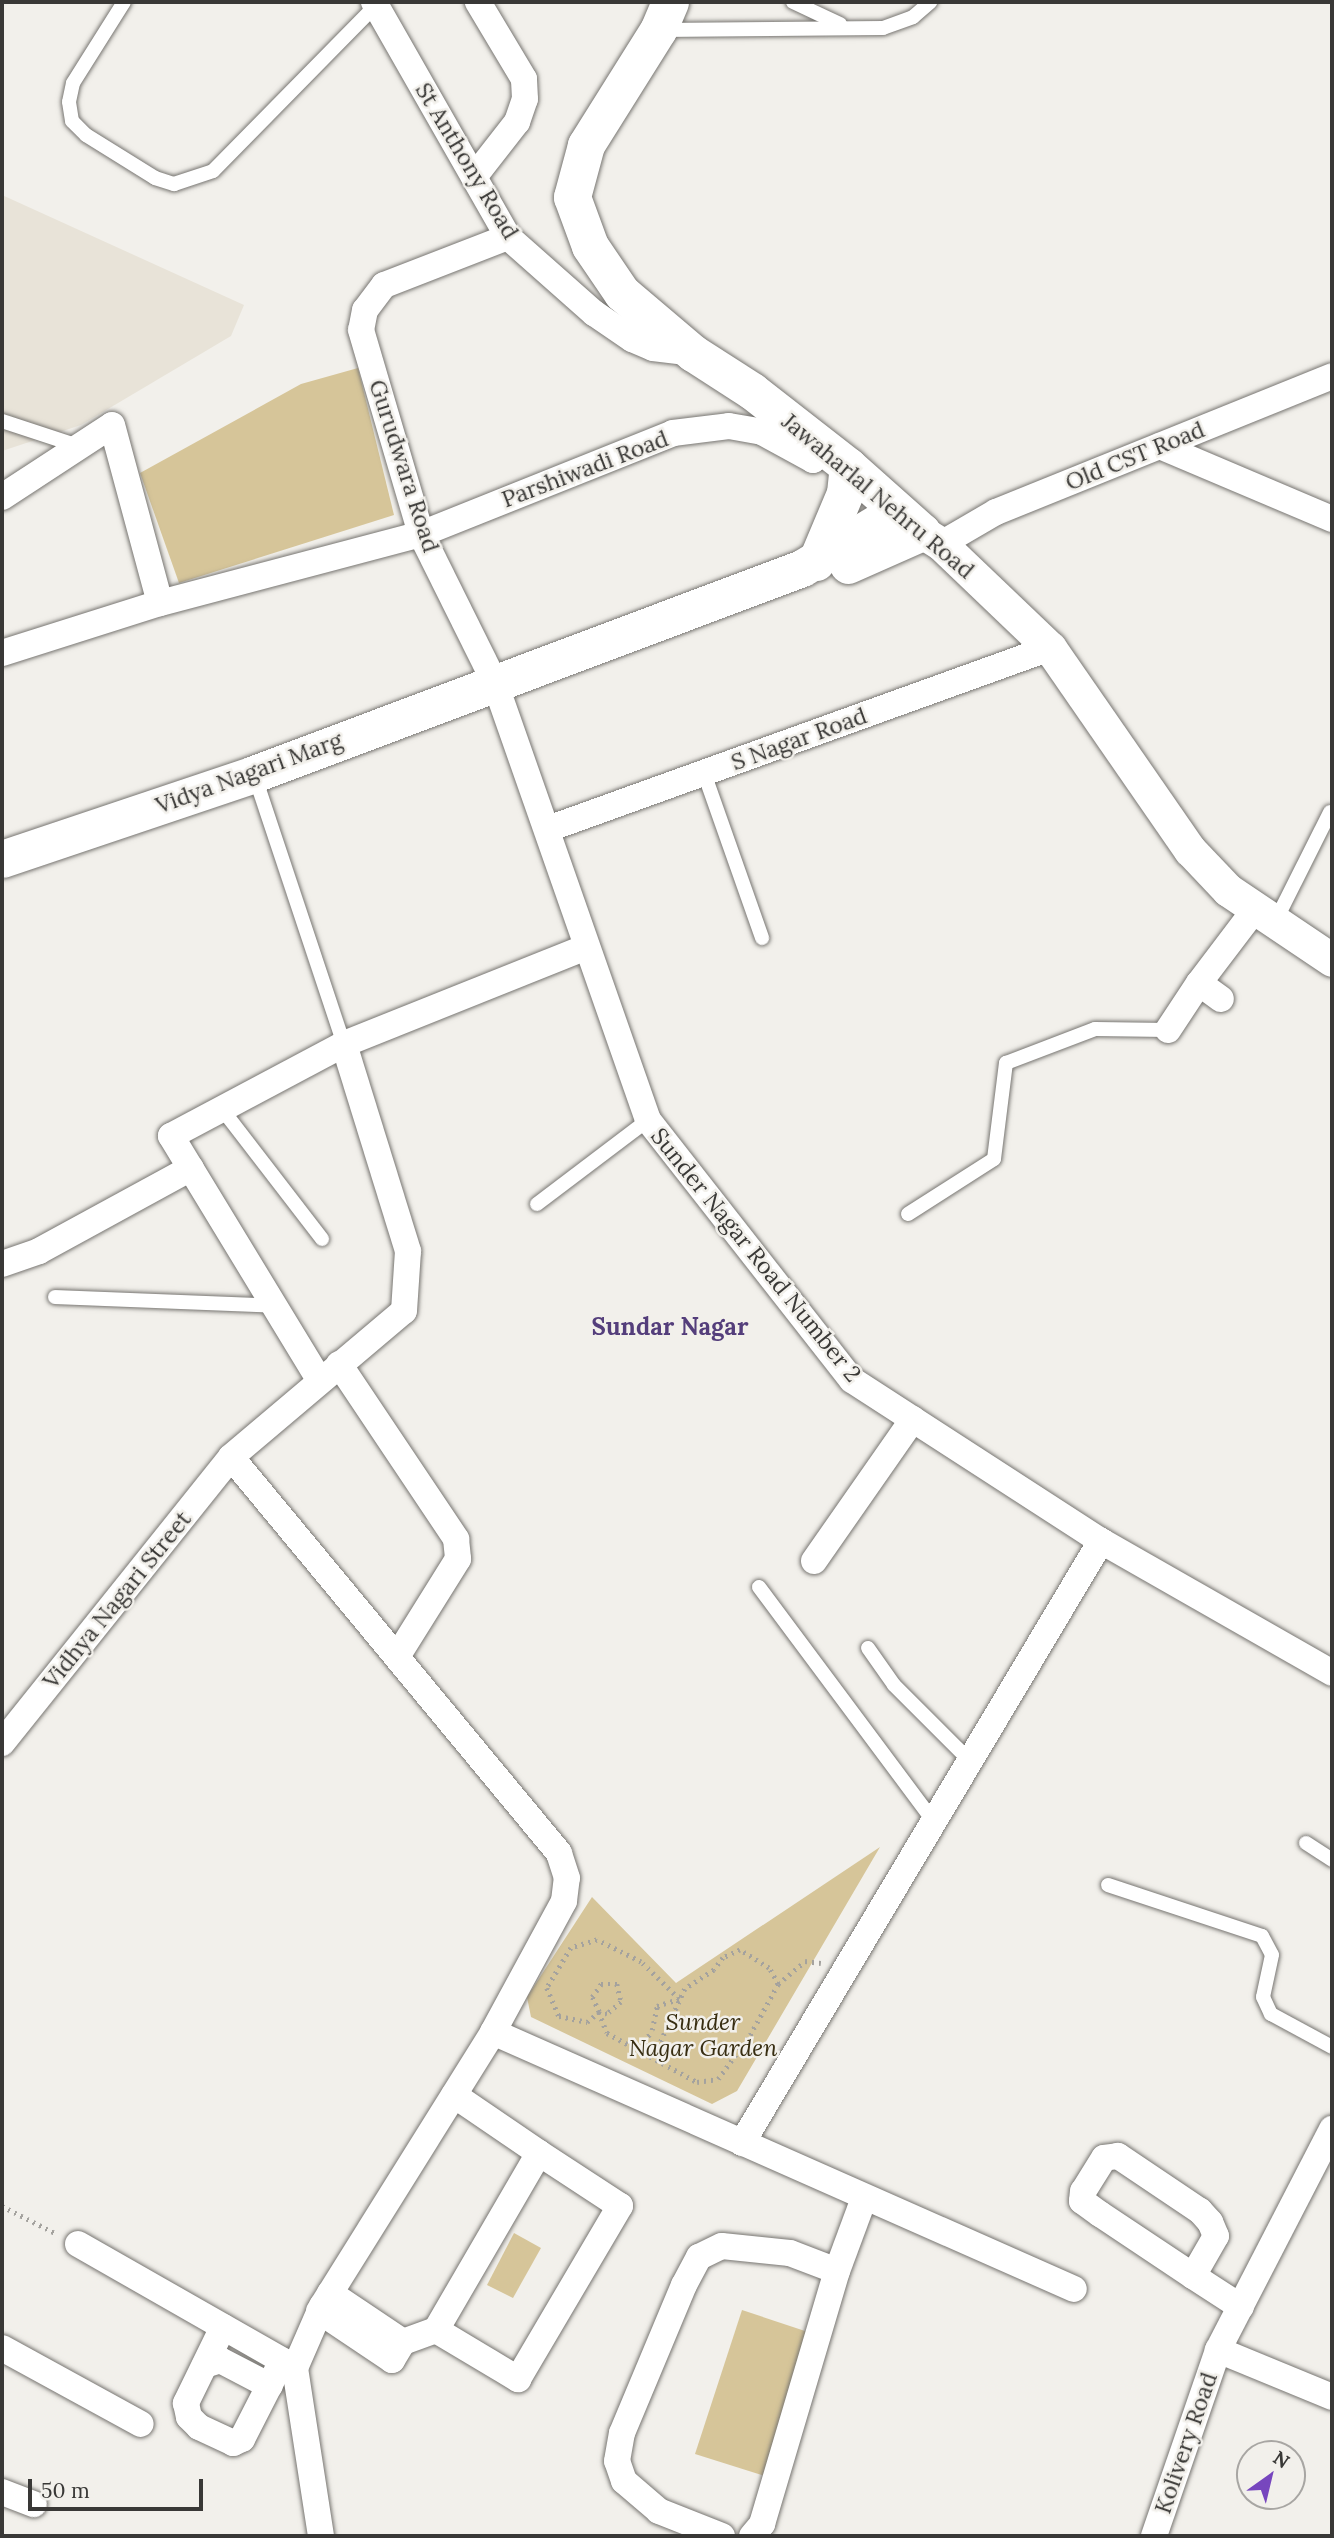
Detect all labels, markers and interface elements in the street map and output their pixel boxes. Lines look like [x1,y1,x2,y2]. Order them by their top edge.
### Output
street label: St Anthony Road [409,78,525,244]
street label: Gurudwara Road [363,376,445,556]
street label: Jawaharlal Nehru Road [776,408,980,584]
street label: Old CST Road [1061,416,1209,496]
street label: Parshiwadi Road [498,425,672,513]
street label: S Nagar Road [727,702,871,776]
street label: Vidya Nagari Marg [152,726,346,820]
street label: Sunder Nagar Road Number 2 [645,1123,867,1387]
district label: Sundar Nagar [592,1313,748,1341]
street label: Vidhya Nagari Street [37,1506,197,1694]
park label: Sunder Nagar Garden [629,2008,777,2062]
street label: Kolivery Road [1149,2369,1223,2517]
north arrow [1236,2440,1306,2510]
text: N [1269,2445,1294,2473]
scale bar [32,2464,206,2508]
text: 50 m [41,2477,90,2504]

